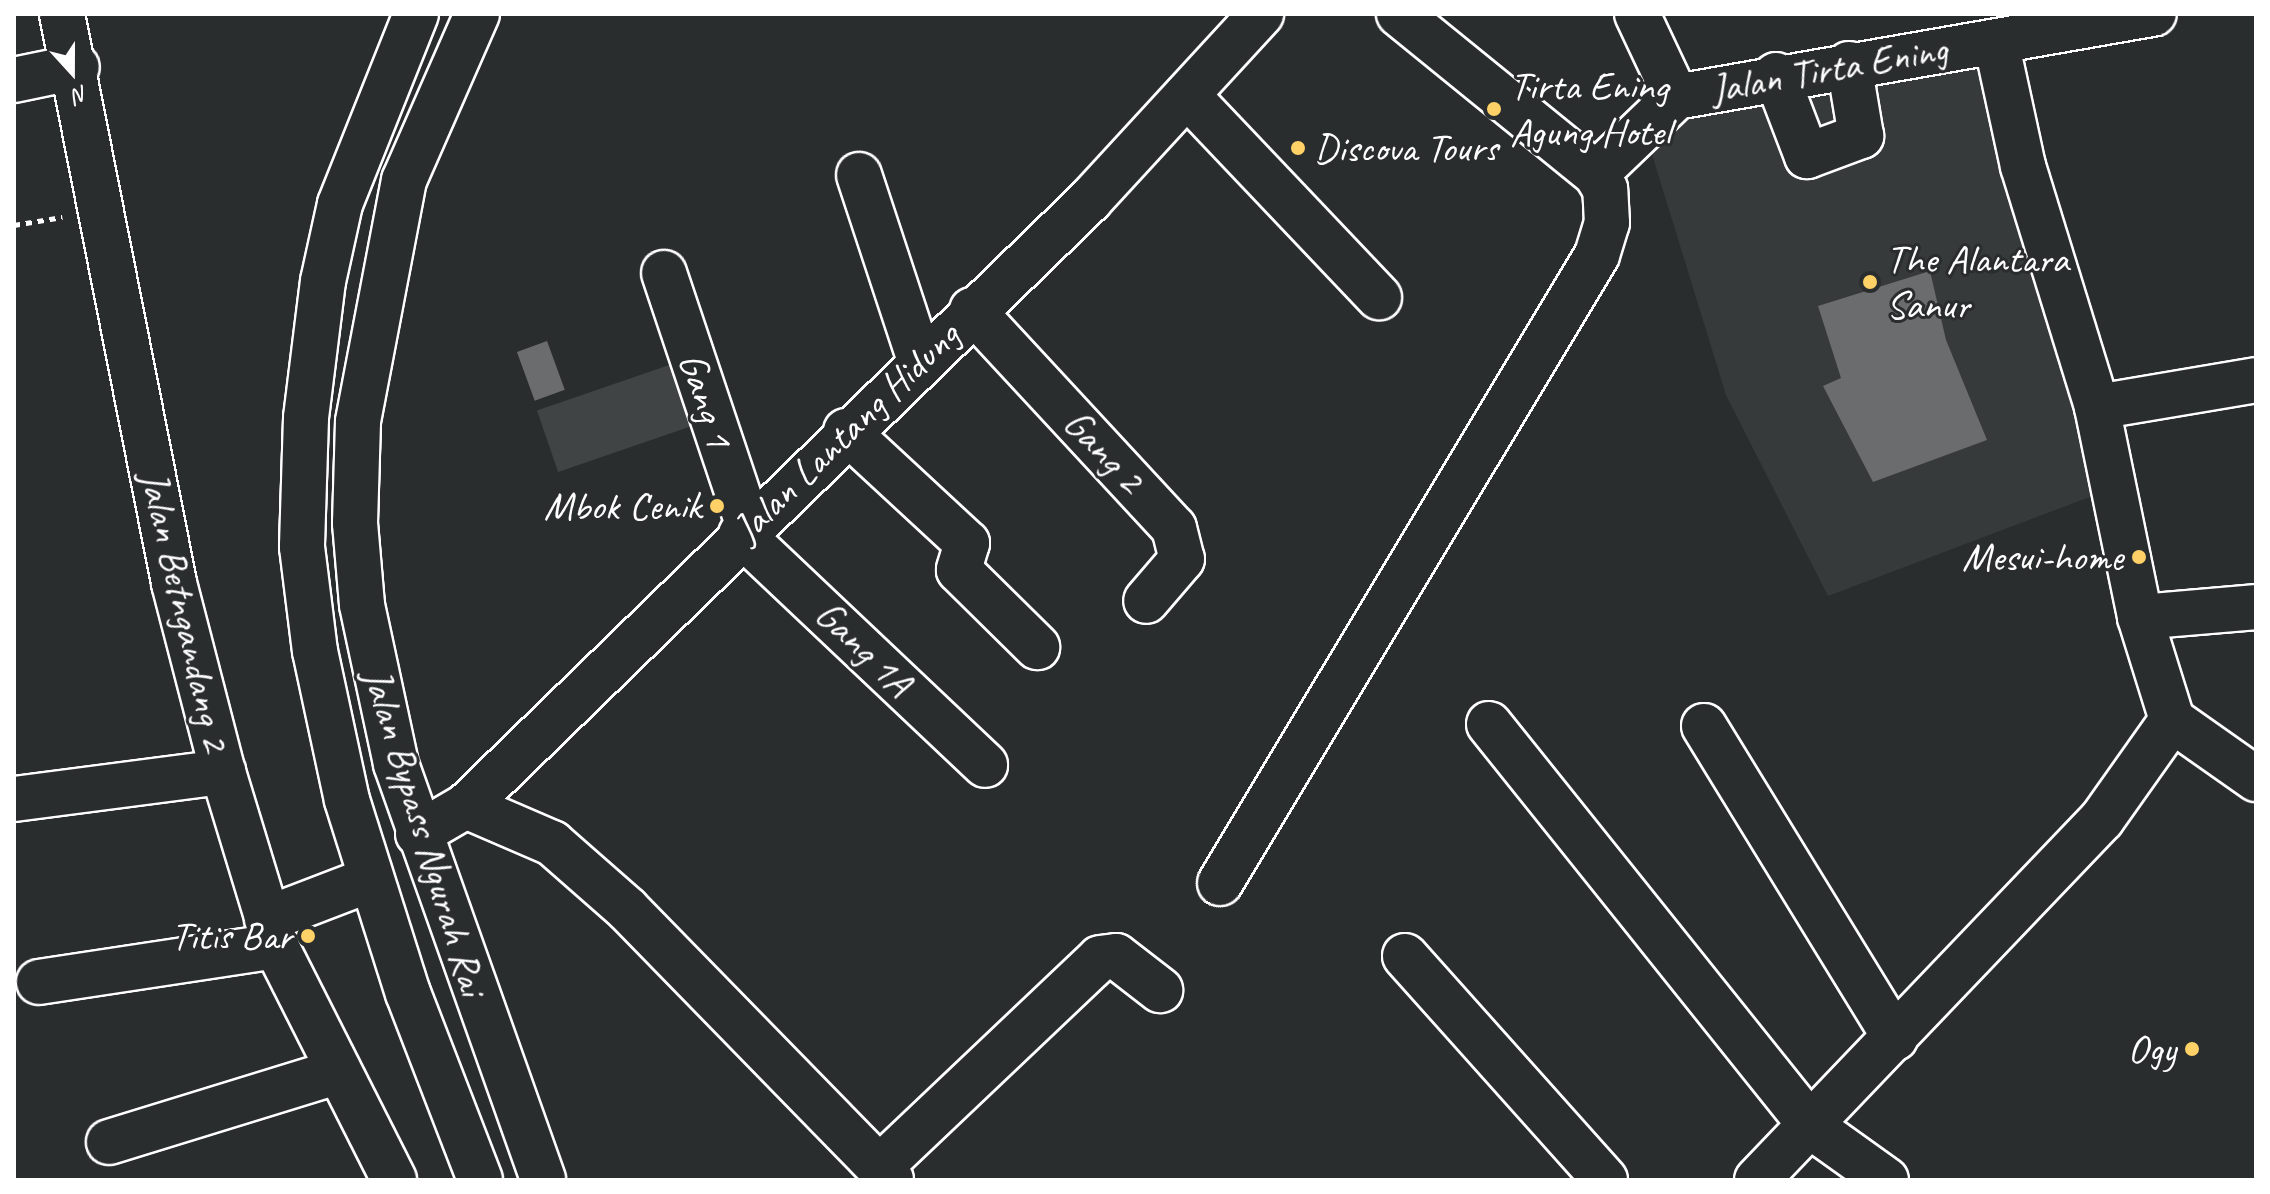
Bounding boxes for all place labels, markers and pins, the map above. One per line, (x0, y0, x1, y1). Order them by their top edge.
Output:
place label: Tirta Ening Agung Hotel (1510, 62, 1671, 156)
marker: Tirta Ening Agung Hotel (1485, 100, 1503, 118)
place label: Discova Tours (1314, 124, 1498, 172)
marker: Discova Tours (1289, 139, 1307, 157)
place label: The Alantara Sanur (1886, 235, 2069, 329)
marker: The Alantara Sanur (1861, 273, 1879, 291)
place label: Mbok Cenik (544, 482, 701, 530)
marker: Mbok Cenik (708, 497, 726, 515)
place label: Mesui-home (1962, 533, 2123, 581)
marker: Mesui-home (2130, 548, 2148, 566)
place label: Titis Bar (169, 912, 292, 960)
marker: Titis Bar (299, 927, 317, 945)
place label: Ogy (2128, 1025, 2176, 1073)
marker: Ogy (2183, 1040, 2201, 1058)

